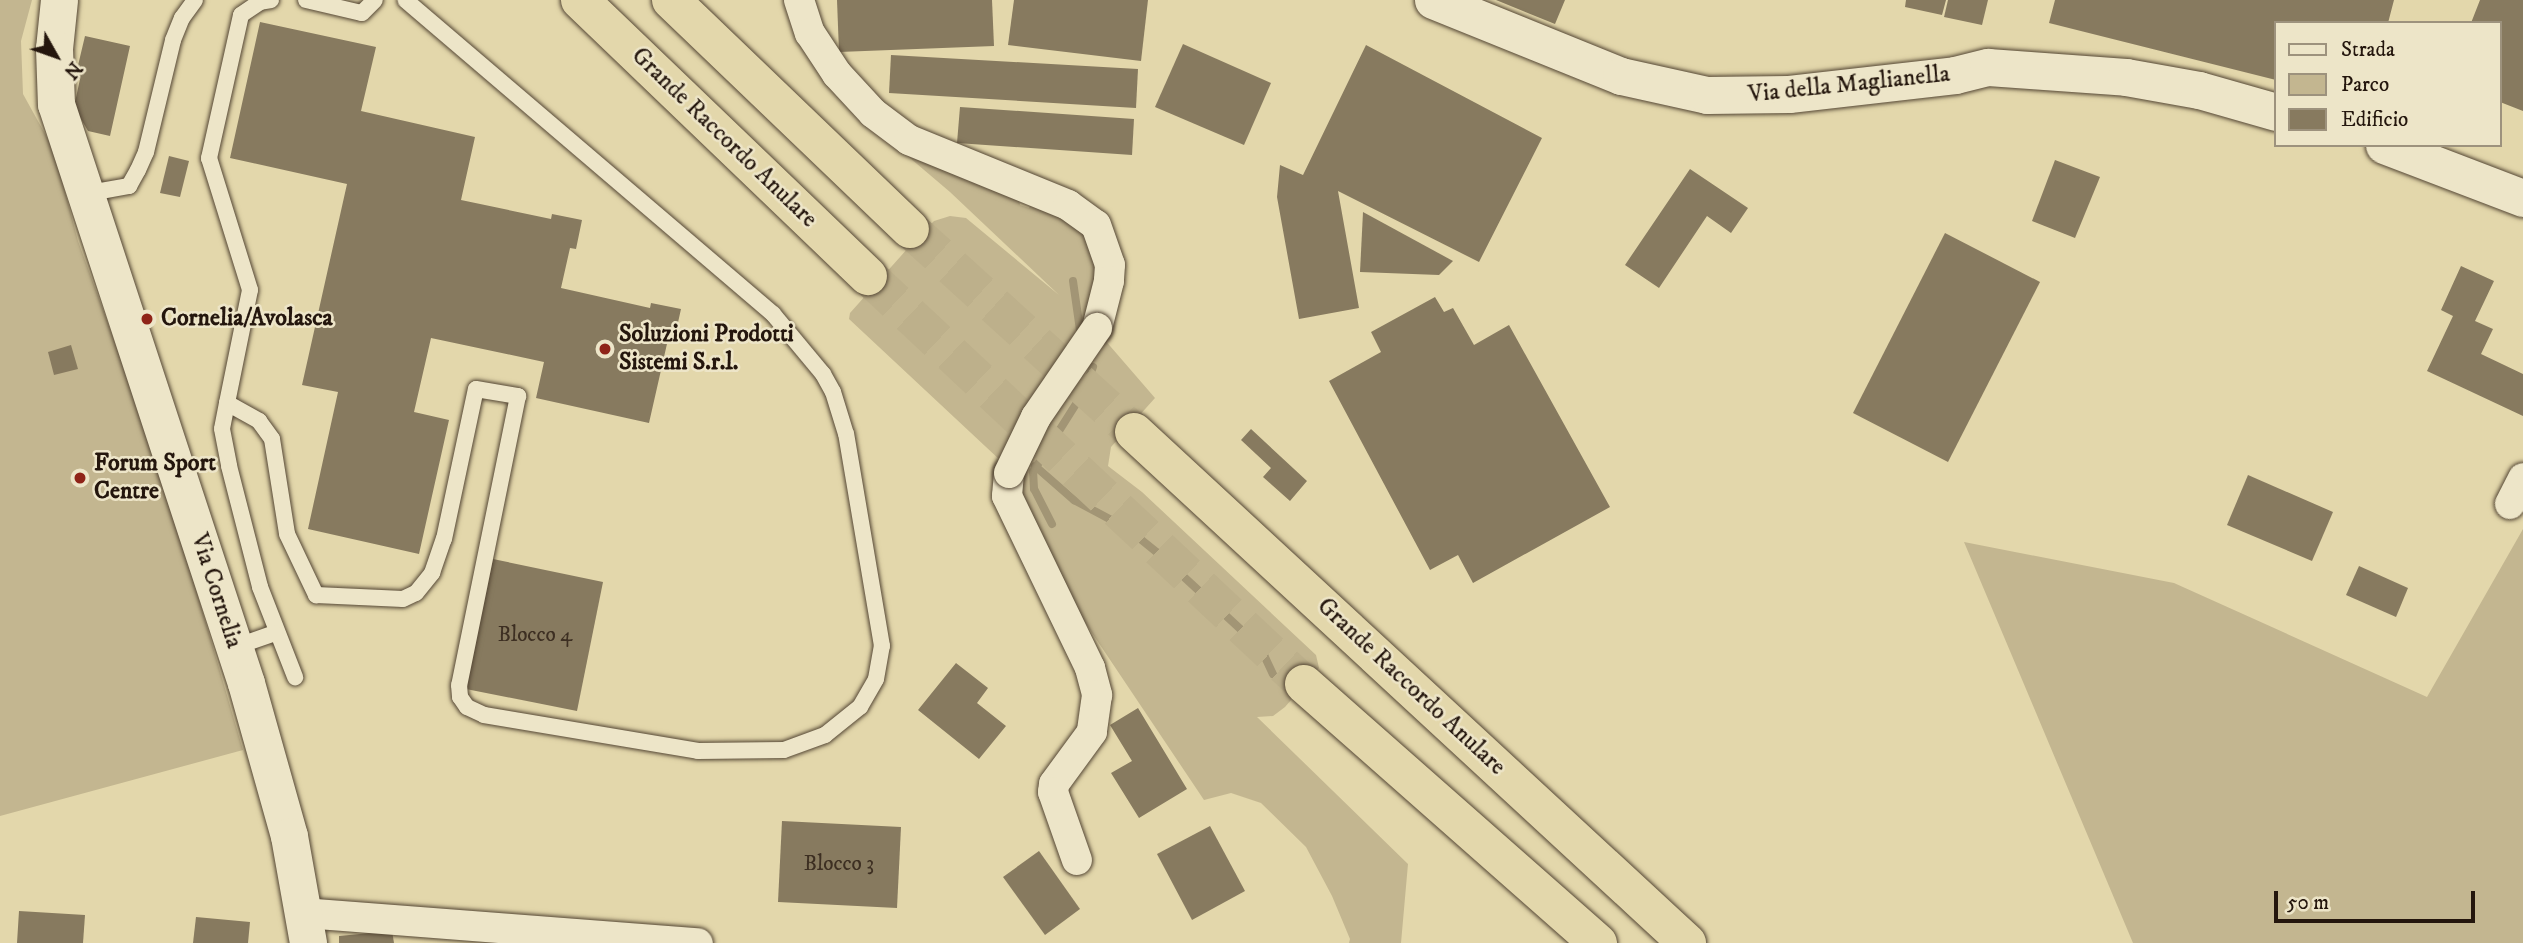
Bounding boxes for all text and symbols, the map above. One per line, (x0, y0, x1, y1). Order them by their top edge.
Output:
north arrow (21, 21, 91, 91)
legend (2274, 21, 2502, 147)
text: Strada (2341, 37, 2395, 63)
street label: Grande Raccordo Anulare (625, 42, 823, 234)
text: N (59, 56, 86, 83)
street label: Via della Maglianella (1747, 60, 1951, 110)
text: Parco (2341, 72, 2389, 98)
text: Edificio (2341, 107, 2408, 133)
place label: Cornelia/Avolasca (161, 305, 333, 333)
marker: Cornelia/Avolasca (139, 311, 155, 327)
place label: Soluzioni Prodotti Sistemi S.r.l. (619, 321, 794, 377)
marker: Soluzioni Prodotti Sistemi S.r.l. (597, 341, 613, 357)
place label: Forum Sport Centre (94, 450, 216, 506)
marker: Forum Sport Centre (72, 470, 88, 486)
street label: Via Cornelia (184, 530, 248, 652)
street label: Grande Raccordo Anulare (1311, 592, 1511, 782)
house number: Blocco 4 (498, 622, 572, 648)
house number: Blocco 3 (804, 851, 874, 877)
scale bar (2278, 876, 2479, 920)
text: 50 m (2287, 890, 2329, 916)

